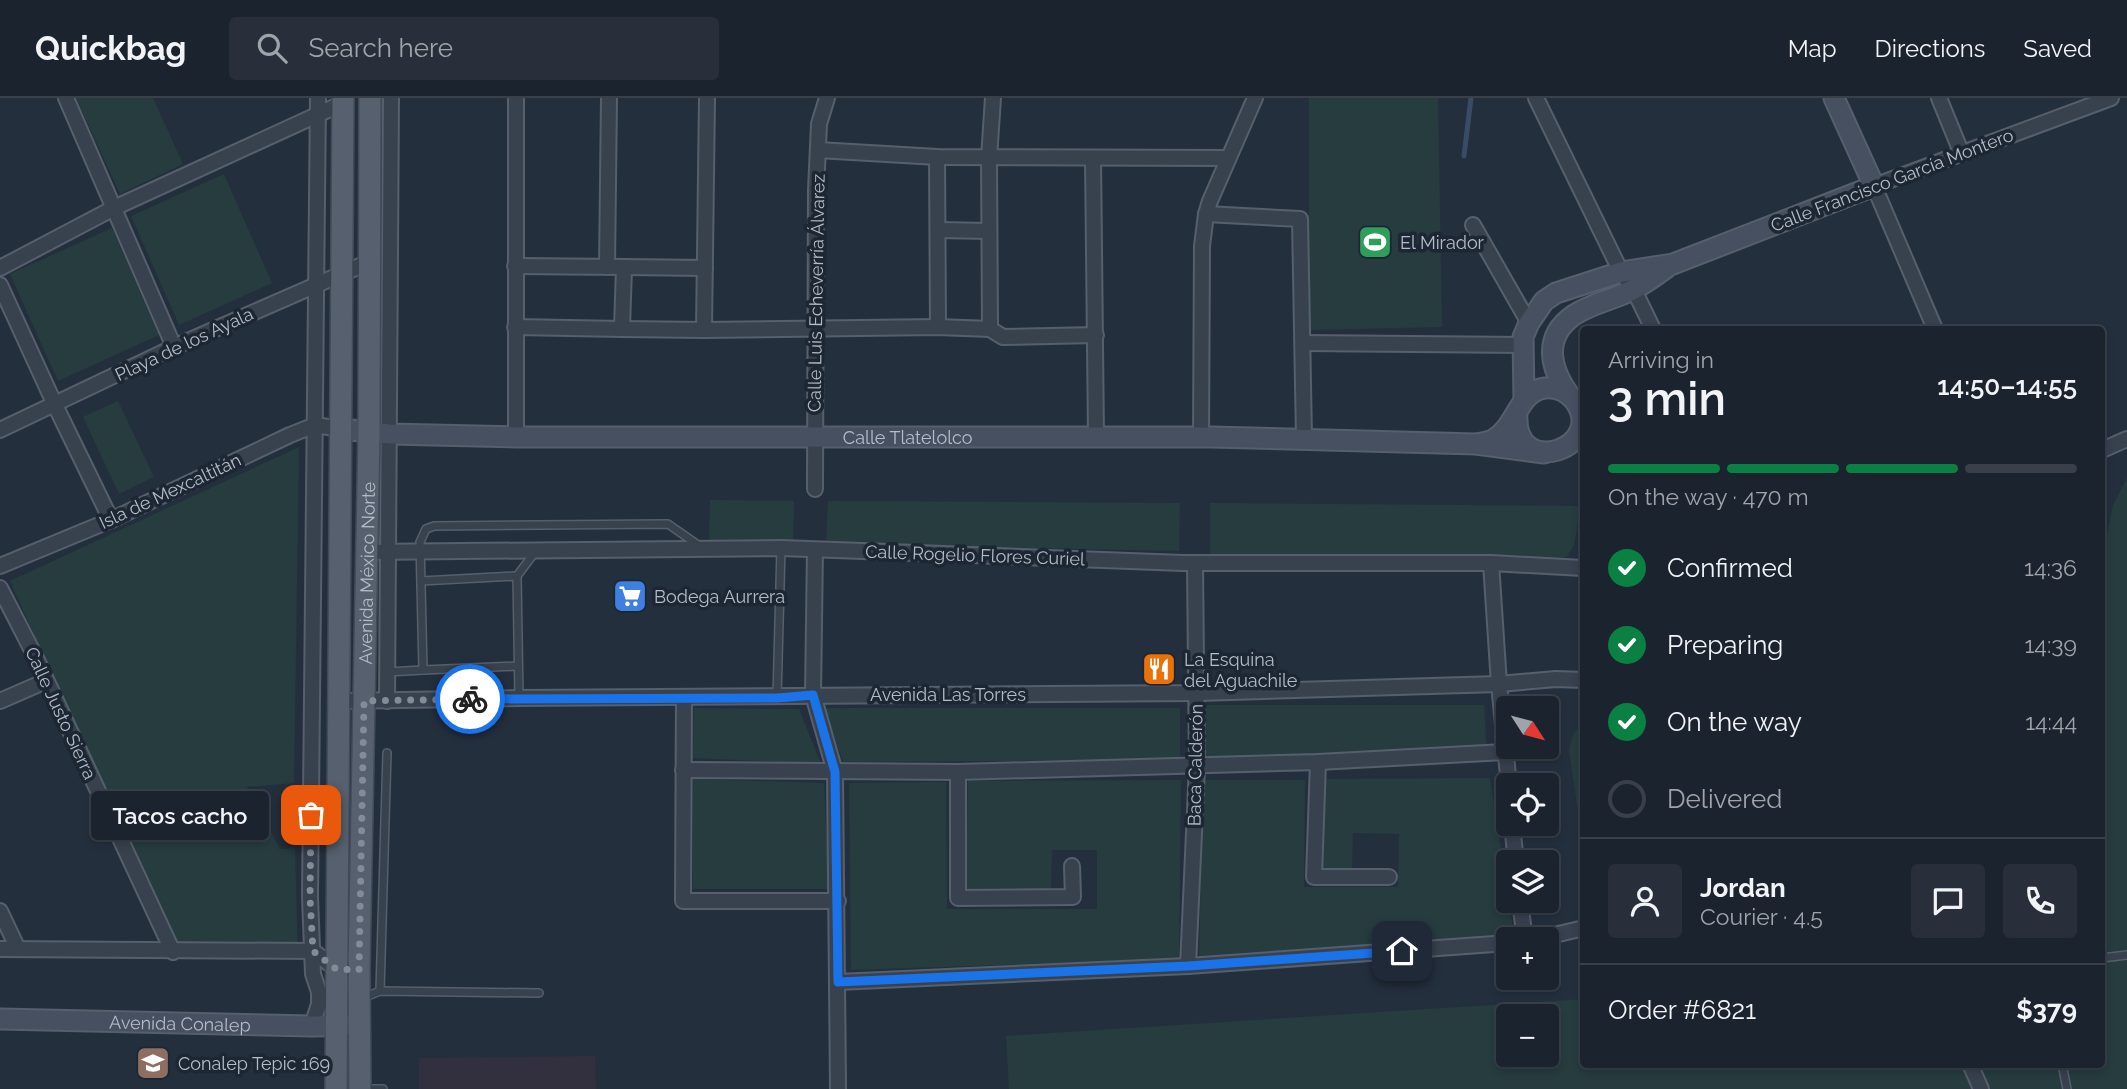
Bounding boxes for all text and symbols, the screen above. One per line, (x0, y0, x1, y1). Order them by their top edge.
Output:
search box (229, 17, 719, 80)
text: Quickbag (35, 29, 187, 68)
icon: search (253, 29, 291, 67)
text: Search here (309, 33, 453, 63)
text: Map (1788, 34, 1837, 63)
text: Directions (1875, 34, 1985, 63)
text: Saved (2023, 34, 2092, 63)
street label: Calle Francisco García Montero (1768, 124, 2016, 236)
street label: Calle Luis Echeverría Álvarez (802, 174, 829, 412)
sports icon: El Mirador (1356, 223, 1394, 261)
place label: El Mirador (1400, 232, 1485, 253)
street label: Playa de los Ayala (112, 303, 256, 385)
text: Arriving in (1608, 346, 1714, 373)
text: 14:50–14:55 (1937, 371, 2077, 401)
text: 3 min (1608, 372, 1726, 426)
street label: Calle Tlatelolco (843, 427, 973, 448)
street label: Isla de Mexcaltitán (96, 449, 244, 533)
street label: Avenida México Norte (354, 481, 379, 665)
text: On the way · 470 m (1608, 483, 1809, 510)
street label: Calle Rogelio Flores Curiel (865, 541, 1085, 569)
icon: check (1608, 549, 1646, 587)
text: Confirmed (1667, 553, 1793, 583)
text: 14:36 (2024, 554, 2077, 581)
supermarket icon: Bodega Aurrera (611, 577, 649, 615)
place label: Bodega Aurrera (654, 586, 785, 607)
icon: check (1608, 626, 1646, 664)
text: Preparing (1667, 630, 1783, 660)
text: 14:39 (2025, 631, 2077, 658)
street label: Calle Justo Sierra (21, 643, 101, 783)
place label: La Esquina del Aguachile (1184, 649, 1298, 691)
restaurant icon: La Esquina del Aguachile (1140, 650, 1178, 688)
courier (435, 664, 505, 734)
icon: bike (451, 680, 489, 718)
street label: Avenida Las Torres (870, 684, 1026, 705)
north arrow (1496, 696, 1559, 760)
map controls (1496, 696, 1559, 1067)
icon: check (1608, 703, 1646, 741)
street label: Baca Calderón (1183, 704, 1207, 826)
text: On the way (1667, 707, 1802, 737)
text: 14:44 (2025, 708, 2077, 735)
button: locate (1496, 773, 1559, 836)
text: Delivered (1667, 784, 1782, 814)
pin (281, 785, 341, 845)
callout: Tacos cacho (91, 790, 269, 840)
icon: bag (292, 796, 330, 834)
text: Tacos cacho (113, 802, 247, 829)
button: layers (1496, 850, 1559, 913)
button: person (1608, 864, 1682, 938)
button: chat (1911, 864, 1985, 938)
button: phone (2003, 864, 2077, 938)
text: Jordan (1700, 873, 1786, 903)
text: Courier · 4.5 (1700, 903, 1823, 930)
pin (1372, 921, 1432, 981)
button: + (1496, 927, 1559, 990)
icon: home (1383, 932, 1421, 970)
text: Order #6821 (1608, 995, 1756, 1025)
text: $379 (2016, 995, 2077, 1025)
button: − (1496, 1004, 1559, 1067)
street label: Avenida Conalep (109, 1011, 251, 1035)
school or university icon: Conalep Tepic 169 (134, 1044, 172, 1082)
place label: Conalep Tepic 169 (178, 1053, 330, 1074)

